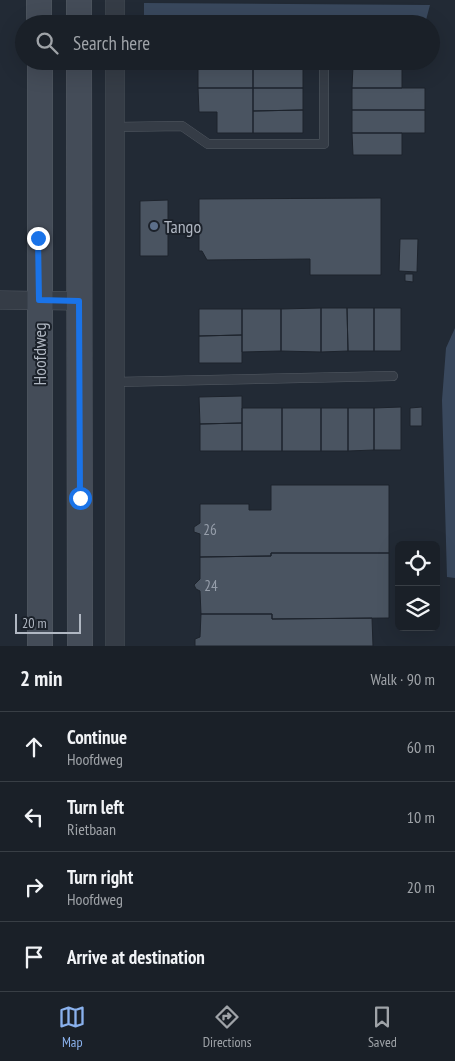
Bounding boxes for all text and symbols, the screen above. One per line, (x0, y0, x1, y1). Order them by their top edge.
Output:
search box (15, 15, 440, 70)
icon: search (33, 29, 61, 57)
text: Search here (73, 31, 150, 55)
place label: Tango (164, 215, 201, 238)
marker: Tango (148, 220, 160, 232)
route end (27, 227, 50, 250)
street label: Hoofdweg (28, 323, 51, 385)
route start (69, 487, 92, 510)
house number: 26 (203, 520, 217, 539)
map controls (395, 541, 440, 631)
button: locate (395, 541, 440, 586)
house number: 24 (204, 576, 218, 595)
button: layers (395, 586, 440, 631)
scale bar (15, 611, 81, 634)
text: 20 m (22, 614, 47, 632)
text: 2 min (20, 665, 62, 692)
text: Walk · 90 m (370, 669, 435, 689)
text: Continue (67, 725, 127, 749)
icon: ahead (20, 733, 48, 761)
text: 60 m (407, 737, 435, 757)
text: Hoofdweg (67, 749, 123, 769)
text: Turn left (67, 795, 124, 819)
icon: left (20, 803, 48, 831)
text: 10 m (407, 807, 435, 827)
text: Rietbaan (67, 819, 116, 839)
text: Turn right (67, 865, 133, 889)
icon: right (20, 873, 48, 901)
text: 20 m (407, 877, 435, 897)
text: Hoofdweg (67, 889, 123, 909)
icon: arrive (20, 943, 48, 971)
text: Arrive at destination (67, 945, 205, 969)
tab: Map (58, 1003, 86, 1051)
tab: Directions (203, 1003, 251, 1051)
tab: Saved (368, 1003, 397, 1051)

